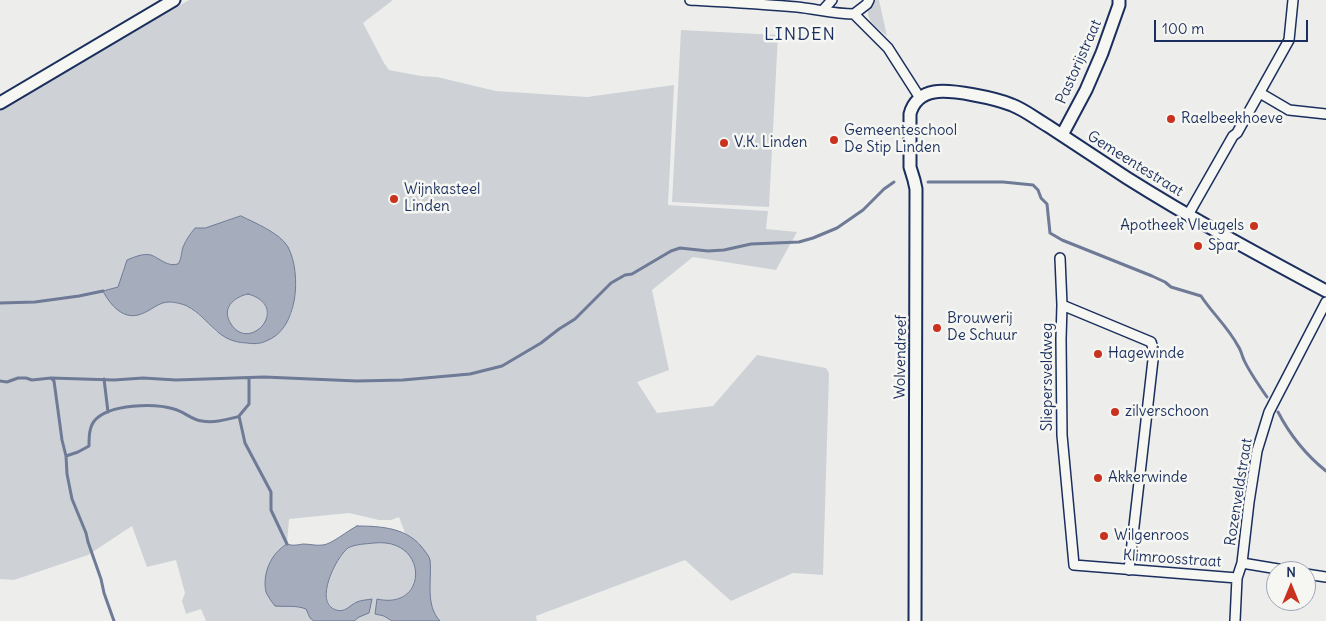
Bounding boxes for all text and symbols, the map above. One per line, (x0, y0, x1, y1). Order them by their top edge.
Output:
scale bar (1156, 10, 1310, 42)
street label: Pastorijstraat (1052, 17, 1106, 107)
text: 100 m (1162, 19, 1204, 38)
district label: LINDEN (763, 24, 837, 46)
place label: Raelbeekhoeve (1181, 110, 1283, 128)
marker: Raelbeekhoeve (1165, 113, 1177, 125)
place label: Gemeenteschool De Stip Linden (844, 122, 957, 157)
street label: Gemeentestraat (1084, 127, 1186, 201)
place label: V.K. Linden (734, 134, 807, 152)
marker: Gemeenteschool De Stip Linden (828, 134, 840, 146)
marker: V.K. Linden (718, 137, 730, 149)
place label: Wijnkasteel Linden (404, 181, 480, 216)
marker: Wijnkasteel Linden (388, 193, 400, 205)
place label: Apotheek Vleugels (1120, 217, 1244, 235)
marker: Apotheek Vleugels (1248, 220, 1260, 232)
place label: Spar (1208, 237, 1240, 255)
marker: Spar (1192, 240, 1204, 252)
place label: Brouwerij De Schuur (947, 310, 1017, 345)
street label: Wolvendreef (891, 315, 911, 399)
marker: Brouwerij De Schuur (931, 322, 943, 334)
street label: Sliepersveldweg (1039, 323, 1057, 431)
place label: Hagewinde (1108, 345, 1184, 363)
marker: Hagewinde (1092, 348, 1104, 360)
place label: zilverschoon (1125, 403, 1209, 421)
marker: zilverschoon (1109, 406, 1121, 418)
street label: Rozenveldstraat (1222, 437, 1256, 547)
place label: Akkerwinde (1108, 469, 1188, 487)
marker: Akkerwinde (1092, 472, 1104, 484)
place label: Wilgenroos (1114, 527, 1189, 545)
marker: Wilgenroos (1098, 530, 1110, 542)
street label: Klimroosstraat (1122, 547, 1222, 571)
north arrow (1266, 561, 1316, 611)
text: N (1286, 563, 1296, 581)

